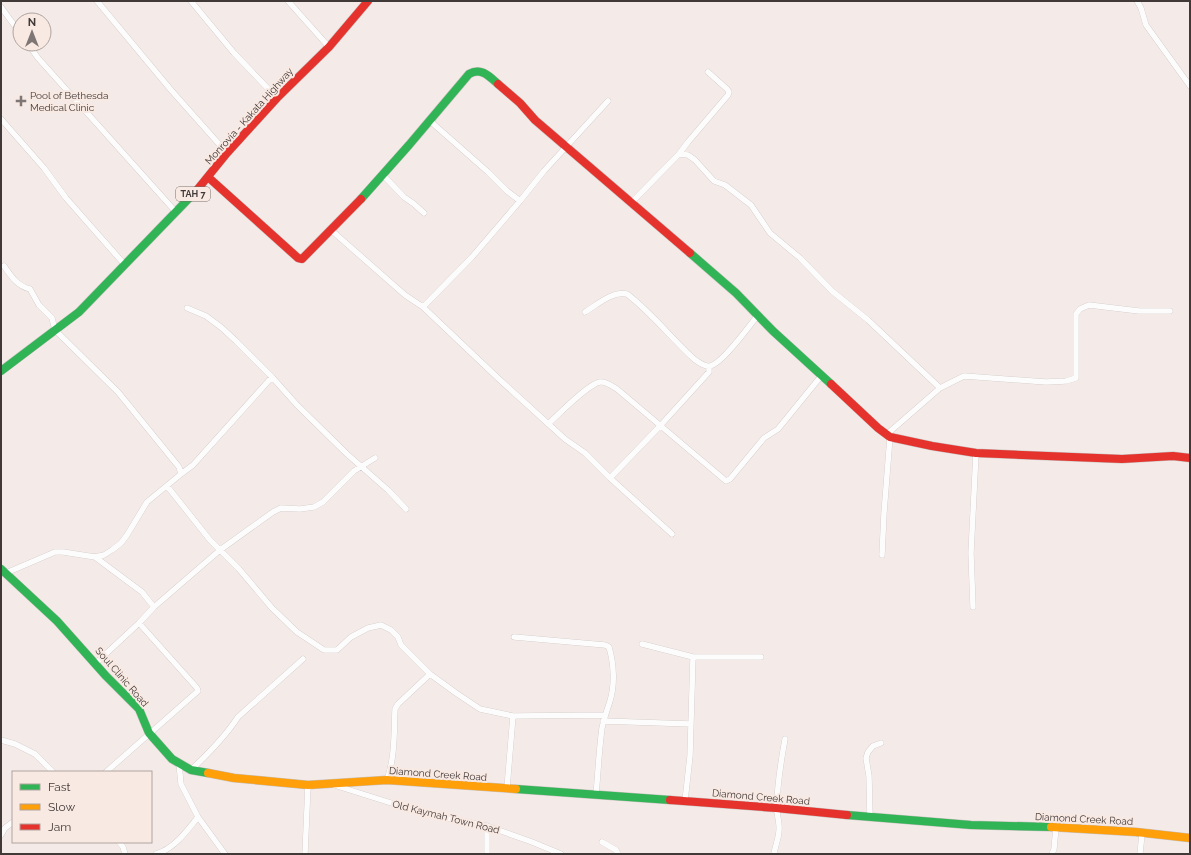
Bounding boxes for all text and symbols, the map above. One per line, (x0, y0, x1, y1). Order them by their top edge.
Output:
north arrow (12, 12, 52, 52)
text: N (28, 16, 36, 29)
street label: Monrovia - Kakata Highway (203, 65, 296, 166)
place label: Pool of Bethesda Medical Clinic (30, 90, 109, 113)
marker: Pool of Bethesda Medical Clinic (15, 95, 27, 107)
road number: TAH 7 (176, 187, 210, 201)
street label: Soul Clinic Road (93, 645, 151, 709)
street label: Diamond Creek Road (389, 765, 487, 783)
legend (12, 771, 152, 843)
text: Fast (48, 780, 71, 794)
street label: Diamond Creek Road (712, 787, 810, 807)
street label: Old Kaymah Town Road (391, 798, 501, 836)
text: Slow (48, 800, 75, 814)
street label: Diamond Creek Road (1035, 811, 1133, 827)
text: Jam (48, 820, 71, 834)

